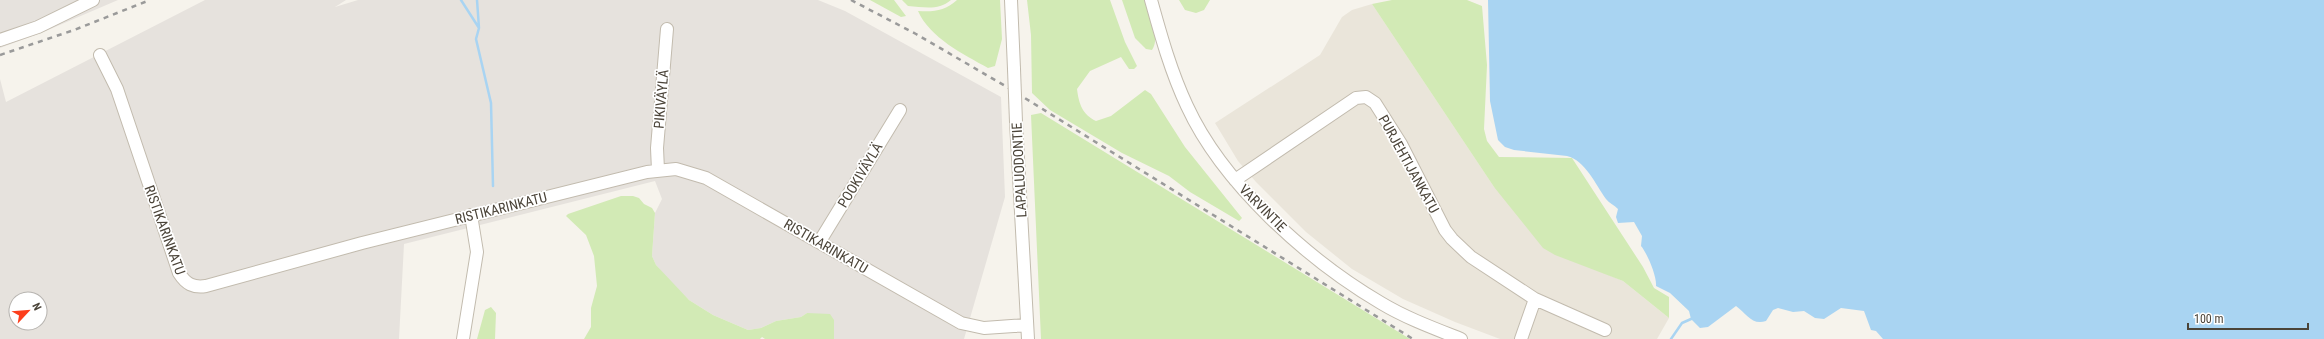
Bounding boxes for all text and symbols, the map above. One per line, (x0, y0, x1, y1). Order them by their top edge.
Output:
street label: PIKIVÄYLÄ (650, 69, 672, 129)
street label: PURJEHTIJANKATU (1375, 112, 1443, 216)
street label: LAPALUODONTIE (1009, 122, 1029, 218)
street label: POOKIVÄYLÄ (834, 140, 886, 210)
street label: VARVINTIE (1236, 181, 1290, 235)
street label: RISTIKARINKATU (141, 183, 189, 277)
street label: RISTIKARINKATU (453, 189, 549, 227)
street label: RISTIKARINKATU (781, 216, 871, 277)
north arrow (8, 291, 48, 331)
text: N (29, 301, 44, 313)
scale bar (2188, 305, 2308, 331)
text: 100 m (2194, 312, 2224, 326)

